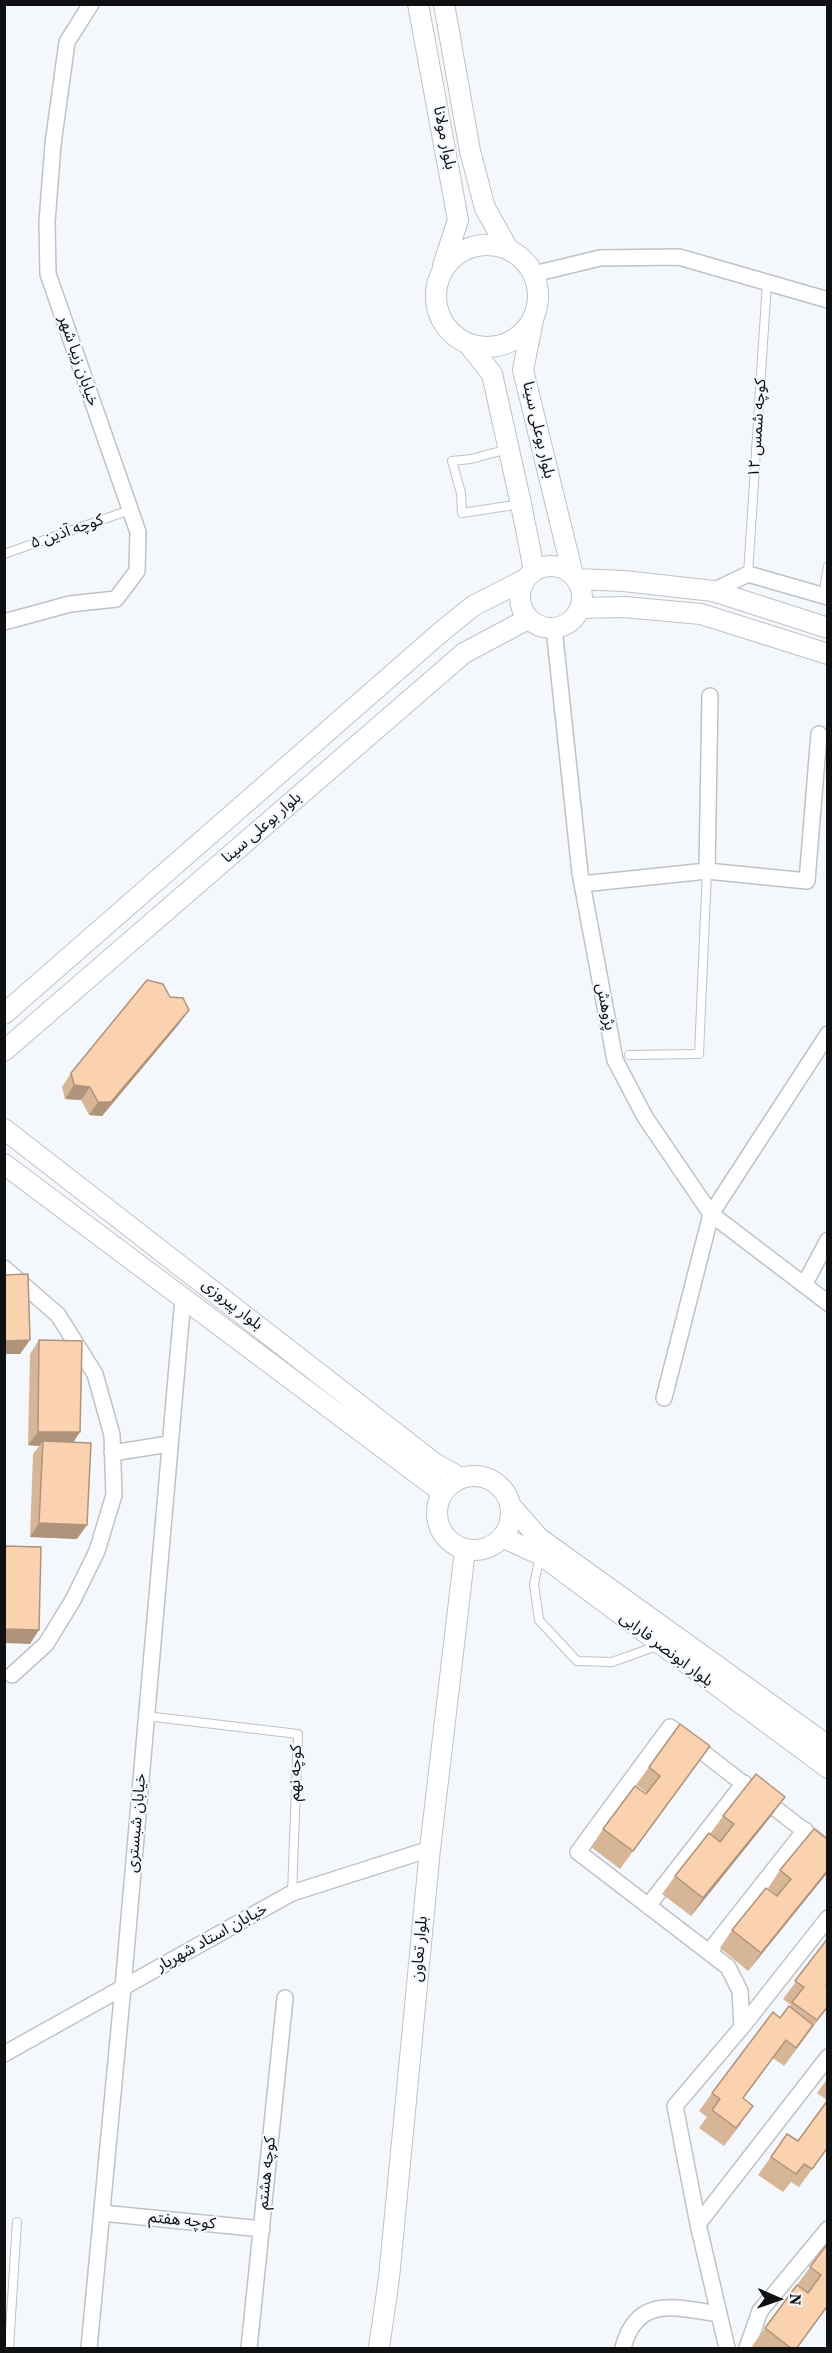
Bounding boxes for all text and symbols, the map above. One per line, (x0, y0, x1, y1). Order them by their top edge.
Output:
street label: بلوار مولانا (428, 105, 460, 171)
street label: خیابان زیبا شهر (54, 313, 102, 409)
street label: کوچه شمس ۱۲ (745, 378, 771, 478)
street label: بلوار بوعلی سینا (518, 380, 558, 480)
street label: کوچه آذین ۵ (28, 511, 106, 553)
street label: بلوار بوعلی سینا (218, 788, 306, 868)
street label: پژوهش (591, 982, 619, 1032)
street label: بلوار پیروزی (198, 1275, 266, 1335)
street label: بلوار ابونصر فارابی (615, 1608, 717, 1692)
street label: کوچه نهم (285, 1744, 307, 1802)
street label: خیابان شبستری (123, 1772, 151, 1874)
street label: خیابان استاد شهریار (153, 1900, 271, 1976)
street label: بلوار تعاون (408, 1915, 432, 1983)
street label: کوچه هشتم (254, 2136, 280, 2210)
street label: کوچه هفتم (148, 2208, 216, 2234)
north arrow (748, 2269, 808, 2329)
text: N (785, 2293, 807, 2306)

